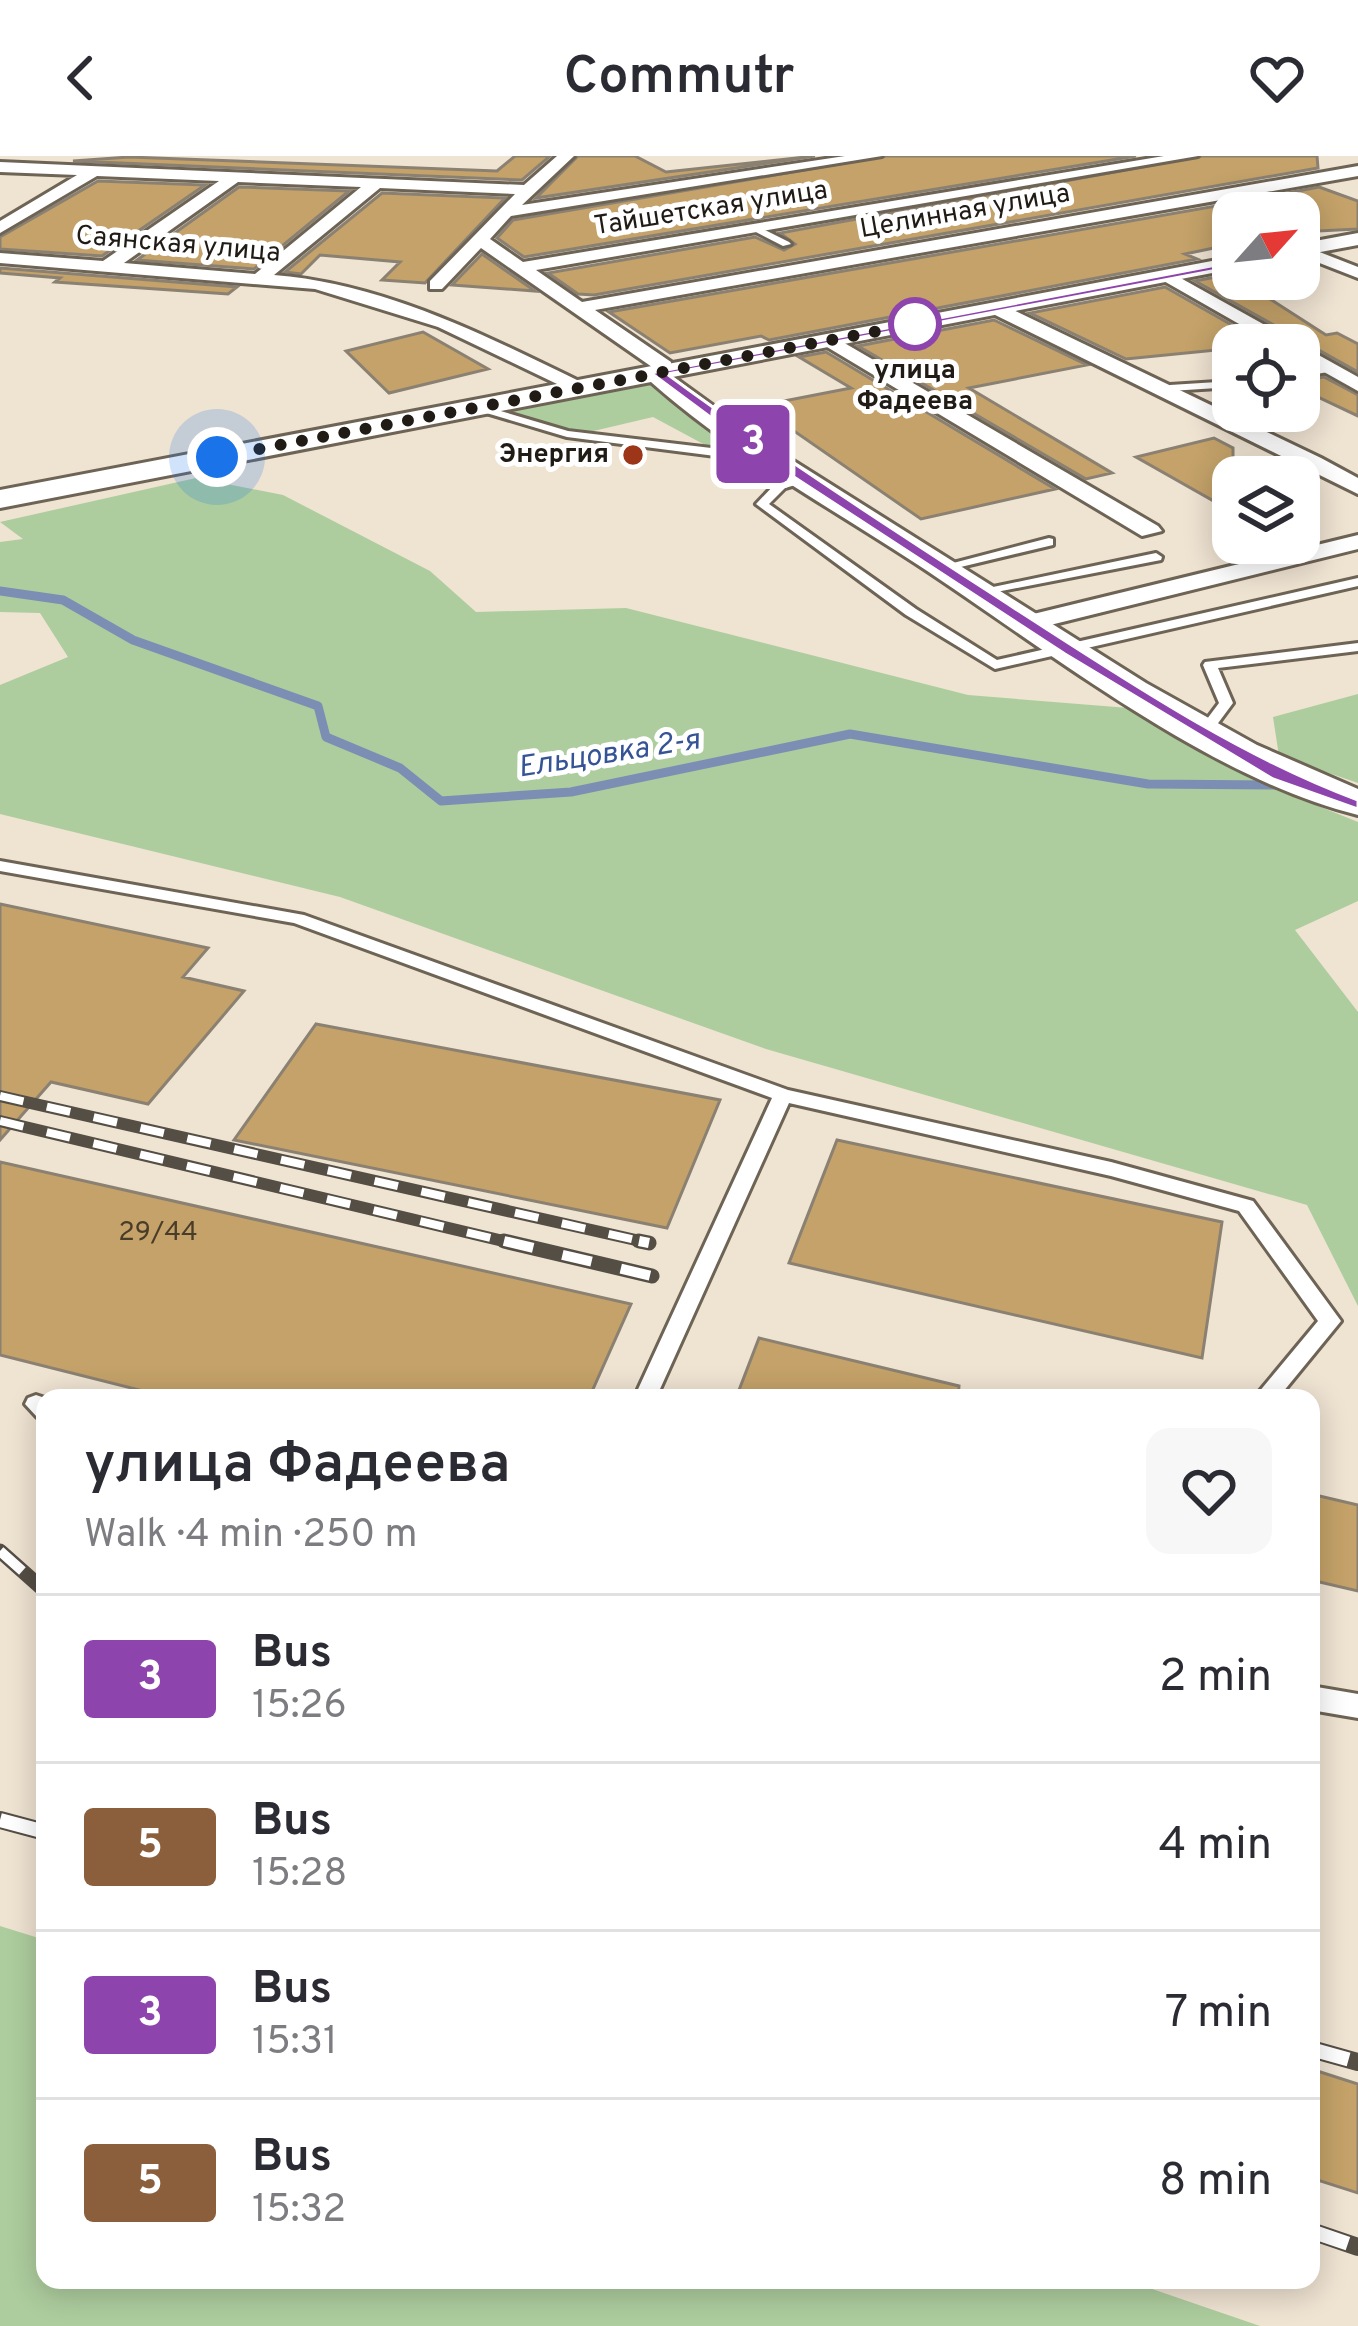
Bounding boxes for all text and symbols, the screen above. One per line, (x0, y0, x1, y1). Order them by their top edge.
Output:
text: Commutr (564, 44, 794, 113)
icon: back (48, 45, 114, 111)
icon: heart (1244, 45, 1310, 111)
street label: Тайшетская улица (592, 174, 830, 244)
street label: Целинная улица (857, 177, 1073, 247)
north arrow (1212, 192, 1320, 300)
map controls (1212, 192, 1320, 564)
street label: Саянская улица (74, 219, 282, 271)
marker: улица Фадеева (890, 299, 940, 349)
button: locate (1212, 324, 1320, 432)
place label: улица Фадеева (857, 354, 973, 419)
line badge: 3 (714, 405, 792, 483)
text: 3 (740, 417, 766, 470)
your location (187, 427, 247, 487)
place label: Энергия (499, 438, 609, 472)
marker: Энергия (620, 442, 646, 468)
button: layers (1212, 456, 1320, 564)
water label: Ельцовка 2-я (516, 722, 703, 788)
house number: 29/44 (118, 1216, 198, 1250)
button: heart (1146, 1428, 1272, 1554)
text: улица Фадеева (84, 1431, 511, 1503)
text: Walk · 4 min · 250 m (84, 1512, 417, 1561)
text: Bus (252, 1626, 332, 1683)
text: 2 min (1159, 1650, 1272, 1707)
text: 3 (137, 1652, 163, 1705)
text: 15:26 (252, 1683, 347, 1732)
text: Bus (252, 1794, 332, 1851)
text: 4 min (1159, 1818, 1272, 1875)
text: 5 (137, 1820, 163, 1873)
text: 15:28 (252, 1851, 347, 1900)
text: Bus (252, 1962, 332, 2019)
text: 7 min (1165, 1986, 1272, 2043)
text: 3 (137, 1988, 163, 2041)
text: 15:31 (252, 2019, 338, 2068)
text: Bus (252, 2130, 332, 2187)
text: 8 min (1159, 2154, 1272, 2211)
text: 5 (137, 2156, 163, 2209)
text: 15:32 (252, 2187, 346, 2236)

